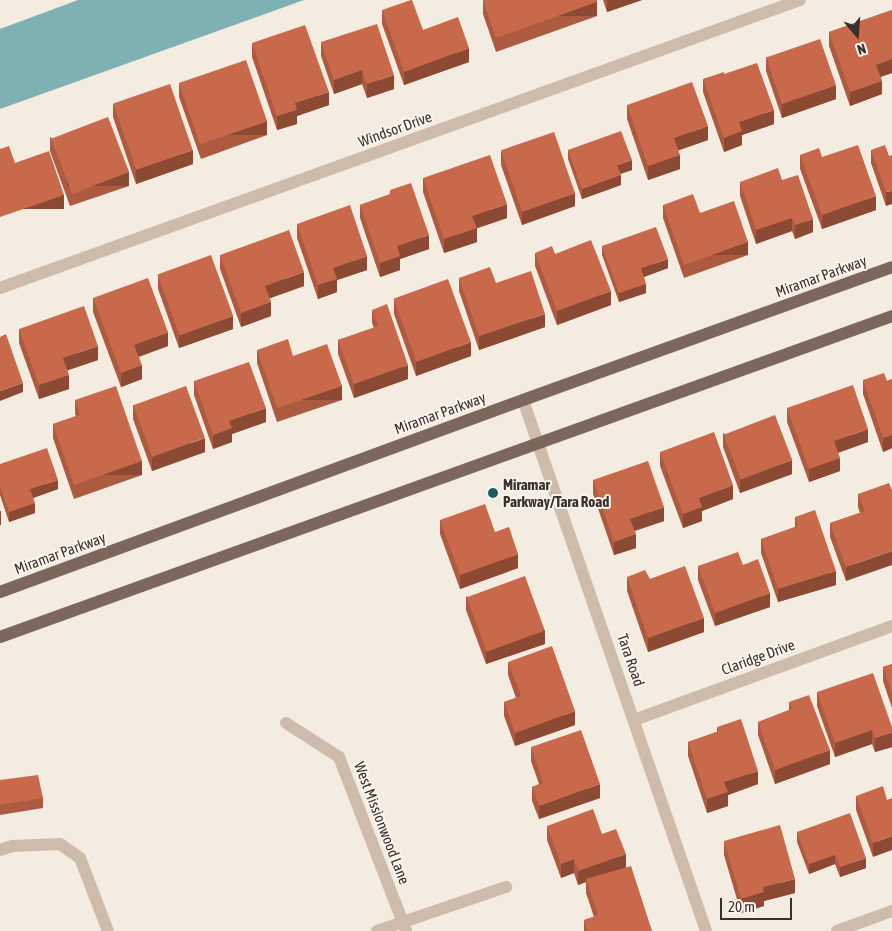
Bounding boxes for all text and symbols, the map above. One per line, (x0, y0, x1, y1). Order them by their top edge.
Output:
north arrow (832, 10, 882, 60)
text: N (855, 40, 868, 58)
street label: Windsor Drive (356, 107, 434, 151)
street label: Miramar Parkway (773, 251, 869, 301)
street label: Miramar Parkway (392, 388, 488, 438)
place label: Miramar Parkway/Tara Road (503, 475, 609, 510)
marker: Miramar Parkway/Tara Road (487, 487, 499, 499)
street label: Miramar Parkway (12, 528, 108, 578)
street label: Tara Road (614, 631, 648, 689)
street label: Claridge Drive (719, 635, 797, 679)
street label: West Missionwood Lane (350, 759, 414, 887)
scale bar (722, 888, 794, 920)
text: 20 m (728, 898, 755, 915)

